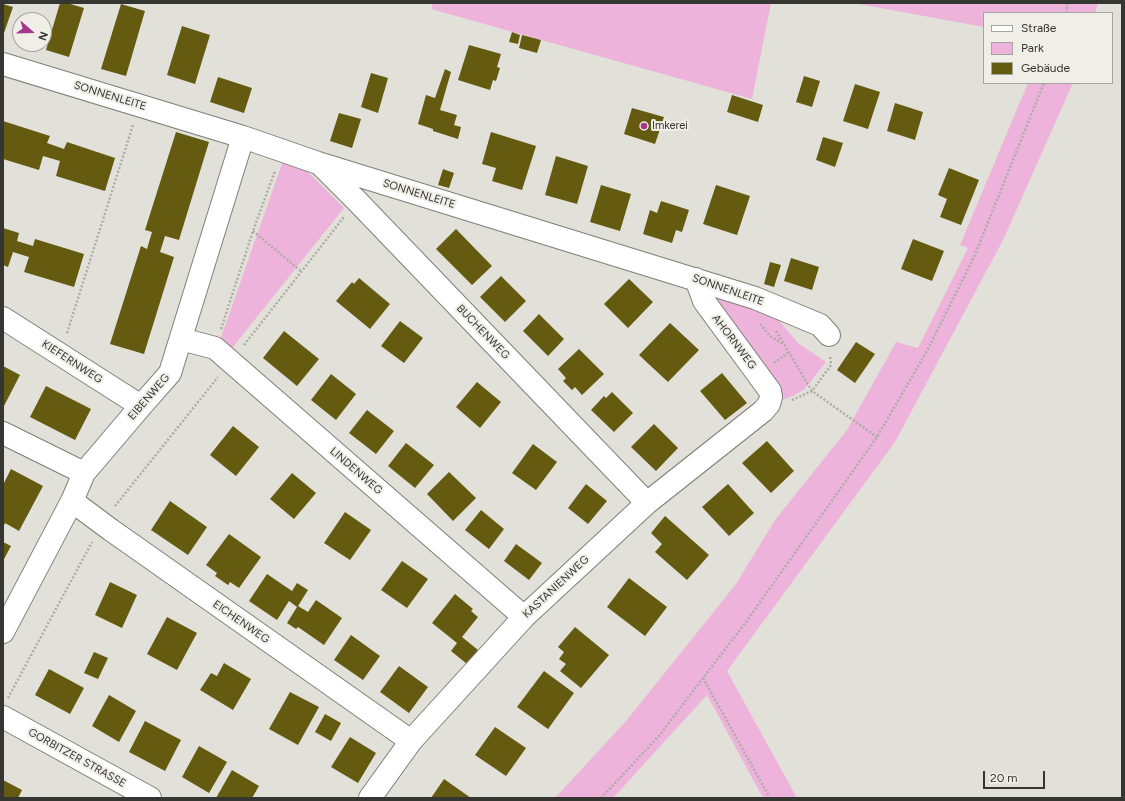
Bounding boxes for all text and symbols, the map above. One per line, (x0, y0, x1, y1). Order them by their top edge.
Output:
north arrow (12, 12, 52, 52)
legend (983, 12, 1113, 84)
text: Straße (1021, 21, 1056, 35)
text: N (35, 30, 50, 42)
text: Park (1021, 41, 1044, 55)
text: Gebäude (1021, 61, 1070, 75)
street label: SONNENLEITE (72, 79, 148, 113)
place label: Imkerei (652, 119, 688, 133)
marker: Imkerei (639, 121, 649, 131)
street label: SONNENLEITE (381, 177, 457, 211)
street label: SONNENLEITE (690, 272, 766, 308)
street label: BUCHENWEG (454, 302, 512, 362)
street label: AHORNWEG (709, 312, 759, 372)
street label: KIEFERNWEG (39, 338, 105, 386)
street label: EIBENWEG (125, 371, 173, 423)
street label: LINDENWEG (327, 445, 385, 497)
street label: KASTANIENWEG (520, 553, 592, 621)
street label: EICHENWEG (210, 598, 272, 646)
street label: GORBITZER STRASSE (26, 726, 128, 790)
scale bar (985, 763, 1047, 789)
text: 20 m (990, 771, 1018, 785)

